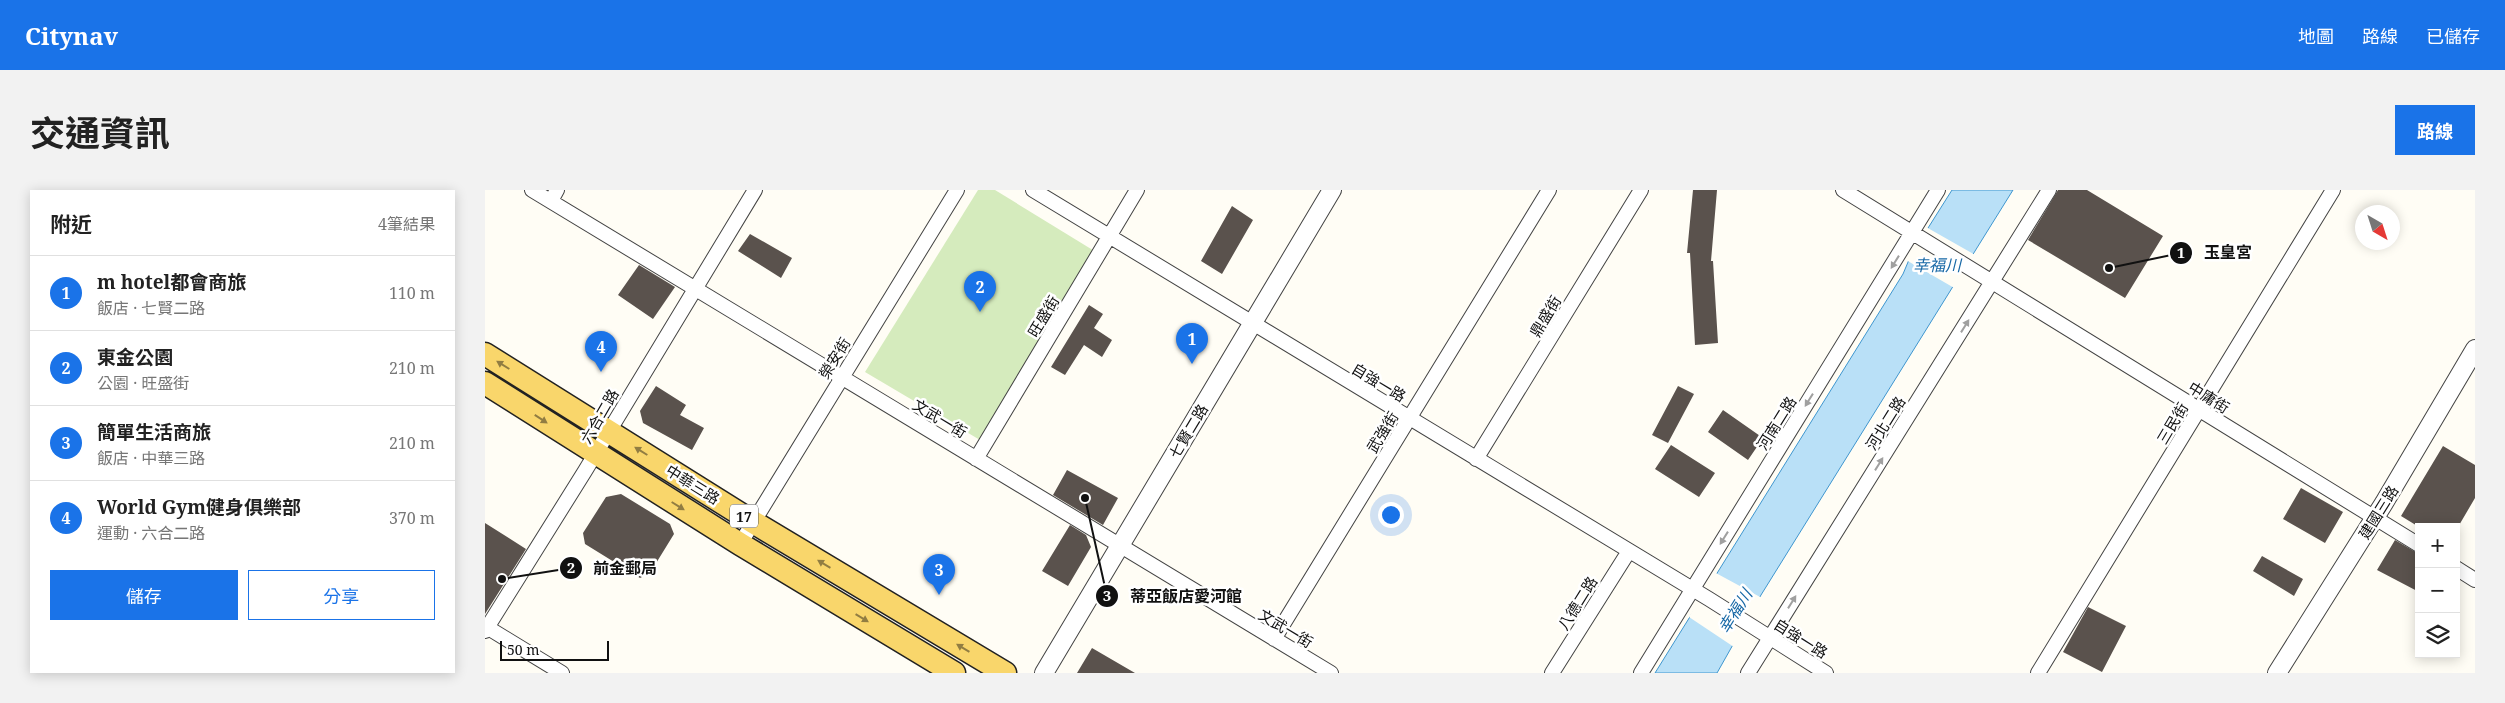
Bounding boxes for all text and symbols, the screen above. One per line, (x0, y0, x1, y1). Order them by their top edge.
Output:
text: Citynav (25, 19, 118, 52)
text: 地圖 (2298, 24, 2334, 48)
text: 路線 (2362, 24, 2398, 48)
text: 已儲存 (2426, 24, 2480, 48)
button: 路線 (2395, 105, 2475, 155)
text: 交通資訊 (30, 109, 170, 156)
north arrow (2355, 205, 2400, 250)
text: 附近 (50, 210, 92, 238)
text: 4筆結果 (378, 213, 435, 235)
callout: 玉皇宮 (2169, 237, 2262, 268)
text: 玉皇宮 (2204, 241, 2252, 263)
text: 1 (2177, 242, 2185, 262)
water label: 幸福川 (1913, 254, 1963, 276)
one-way arrow (1890, 255, 1900, 268)
text: m hotel都會商旅 (97, 269, 246, 295)
pin: 2 (964, 271, 996, 312)
text: 1 (61, 282, 71, 304)
text: 110 m (389, 282, 435, 304)
street label: 旺盛街 (1023, 292, 1063, 340)
street label: 鼎盛街 (1525, 292, 1565, 340)
text: 飯店 · 七賢二路 (97, 297, 205, 319)
one-way arrow (1960, 320, 1970, 333)
pin: 1 (1176, 323, 1208, 364)
pin: 4 (585, 331, 617, 372)
street label: 榮安街 (814, 334, 854, 382)
text: 東金公園 (97, 344, 173, 370)
text: 2 (61, 357, 71, 379)
text: 210 m (389, 357, 435, 379)
street label: 自強一路 (1348, 358, 1410, 406)
one-way arrow (496, 361, 510, 370)
text: 公園 · 旺盛街 (97, 372, 189, 394)
street label: 中庸街 (2185, 377, 2233, 417)
street label: 六合二路 (575, 385, 623, 447)
street label: 河南二路 (1752, 392, 1800, 454)
street label: 河北二路 (1861, 392, 1909, 454)
one-way arrow (1805, 393, 1814, 406)
street label: 文武一街 (909, 394, 971, 442)
street label: 三民街 (2152, 399, 2192, 447)
street label: 七賢二路 (1164, 400, 1212, 462)
street label: 武強街 (1362, 408, 1402, 456)
one-way arrow (534, 414, 547, 424)
text: 簡單生活商旅 (97, 419, 211, 445)
text: 3 (61, 432, 71, 454)
text: 210 m (389, 432, 435, 454)
one-way arrow (635, 446, 648, 456)
text: 飯店 · 中華三路 (97, 447, 205, 469)
one-way arrow (1874, 457, 1883, 471)
street label: 中華三路 (662, 460, 724, 508)
street label: 建國三路 (2354, 481, 2402, 543)
text: World Gym健身俱樂部 (97, 494, 301, 520)
one-way arrow (672, 501, 685, 510)
your location (1378, 502, 1404, 528)
road number: 17 (730, 504, 758, 528)
text: 4 (61, 507, 71, 529)
text: 370 m (389, 507, 435, 529)
text: 運動 · 六合二路 (97, 522, 205, 544)
map controls (2415, 523, 2460, 658)
button: + (2415, 523, 2460, 568)
one-way arrow (1719, 531, 1728, 544)
callout: 前金郵局 (558, 553, 667, 584)
pin: 3 (923, 554, 955, 595)
text: 2 (567, 557, 575, 577)
text: 前金郵局 (593, 557, 657, 579)
one-way arrow (817, 560, 830, 569)
button: − (2415, 568, 2460, 613)
button: 儲存 (50, 570, 238, 620)
button: 分享 (248, 570, 435, 620)
street label: 八德二路 (1553, 572, 1601, 634)
callout: 蒂亞飯店愛河館 (1095, 580, 1252, 611)
water label: 幸福川 (1713, 583, 1758, 637)
text: 3 (1103, 585, 1111, 605)
text: 蒂亞飯店愛河館 (1130, 585, 1242, 607)
one-way arrow (1787, 595, 1797, 608)
street label: 文武一街 (1255, 604, 1317, 652)
one-way arrow (855, 613, 868, 622)
button: layers (2415, 613, 2460, 658)
street label: 自強一路 (1770, 614, 1832, 662)
scale bar (500, 638, 609, 661)
text: 50 m (507, 640, 540, 659)
one-way arrow (957, 643, 970, 652)

